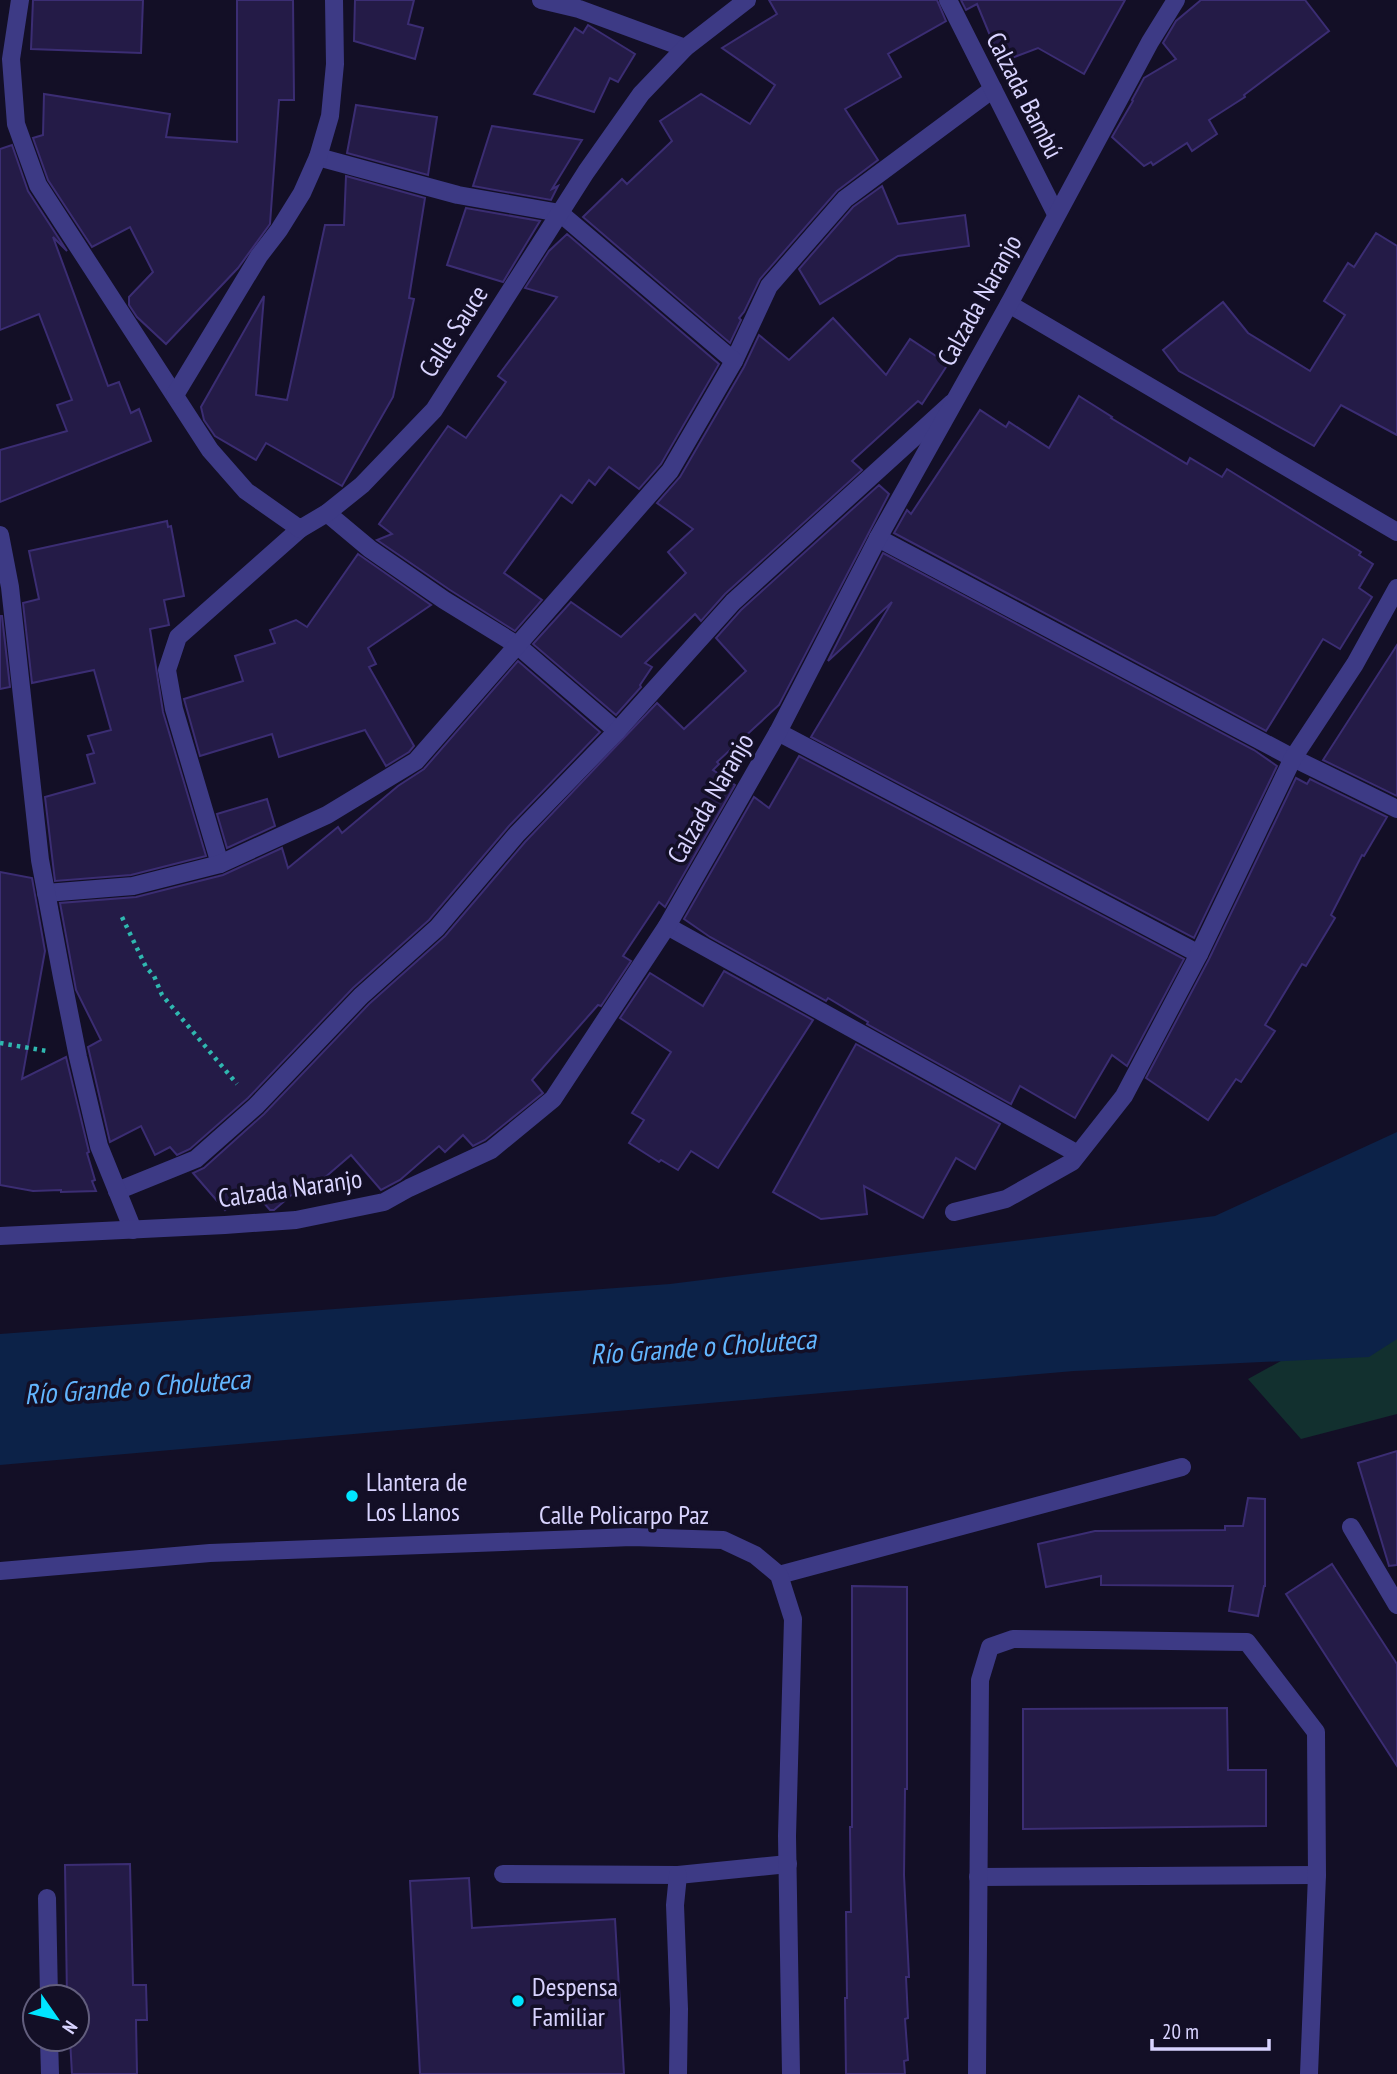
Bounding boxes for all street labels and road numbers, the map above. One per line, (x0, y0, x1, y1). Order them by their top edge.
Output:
street label: Calzada Bambú (979, 26, 1071, 164)
street label: Calzada Naranjo (929, 229, 1029, 371)
street label: Calle Sauce (411, 279, 495, 383)
street label: Calzada Naranjo (659, 727, 761, 869)
street label: Calzada Naranjo (216, 1162, 364, 1214)
street label: Calle Policarpo Paz (539, 1498, 709, 1531)

